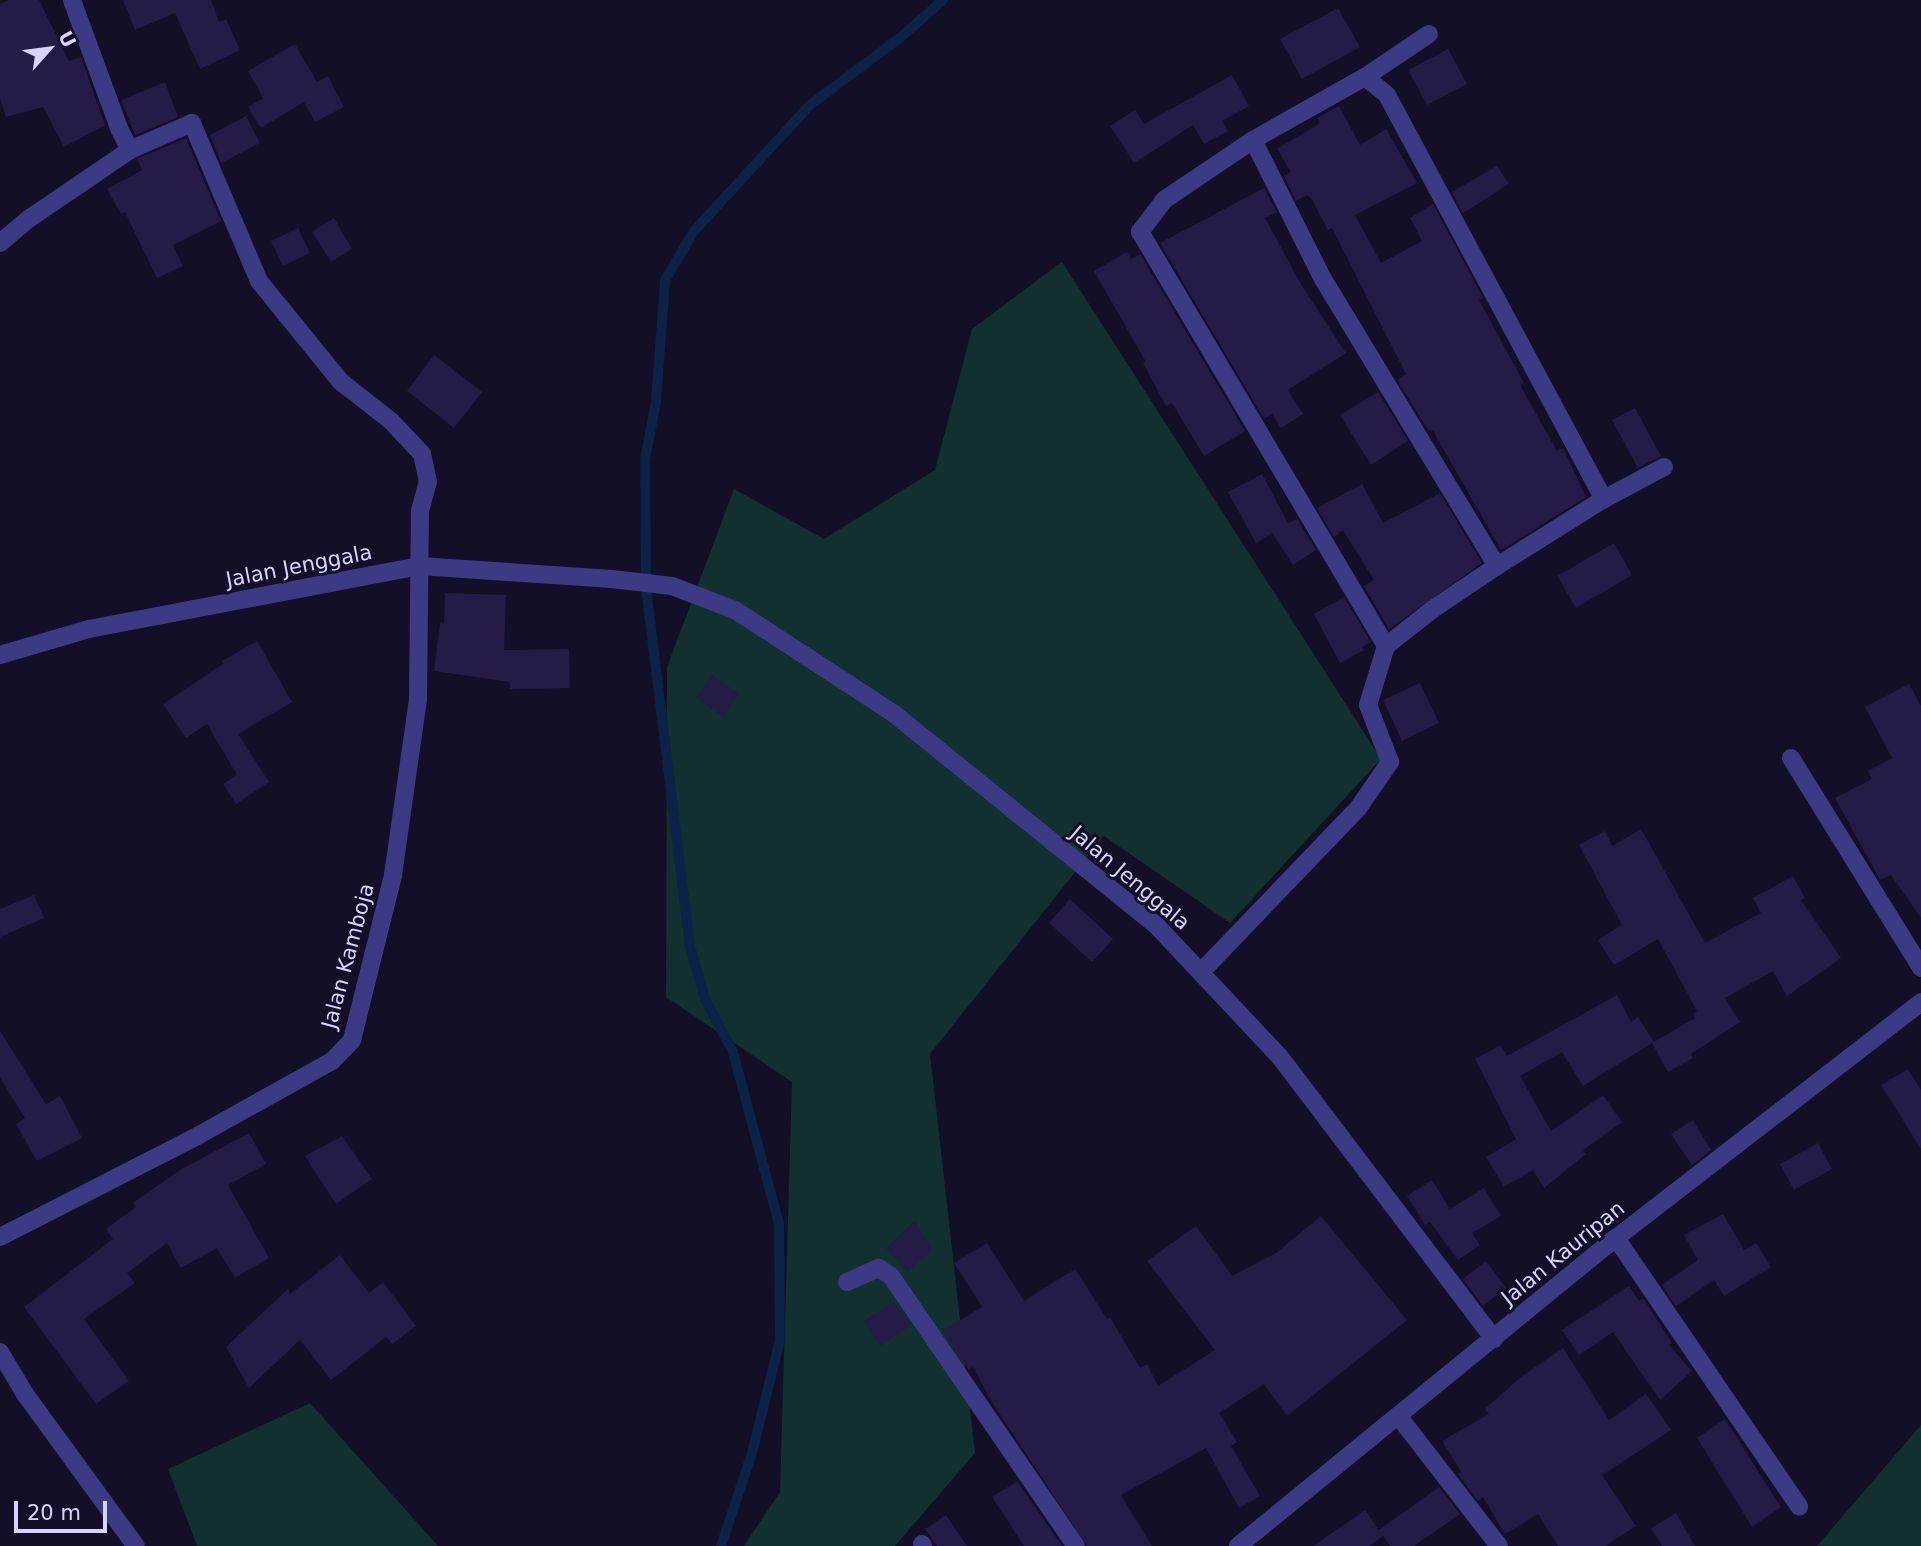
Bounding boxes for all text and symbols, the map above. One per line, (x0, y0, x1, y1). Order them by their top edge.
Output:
north arrow (14, 14, 84, 84)
text: U (54, 27, 81, 51)
street label: Jalan Jenggala (224, 539, 374, 593)
street label: Jalan Jenggala (1065, 821, 1195, 935)
street label: Jalan Kamboja (317, 881, 379, 1031)
street label: Jalan Kauripan (1496, 1196, 1630, 1310)
scale bar (18, 1486, 110, 1530)
text: 20 m (27, 1501, 81, 1525)

